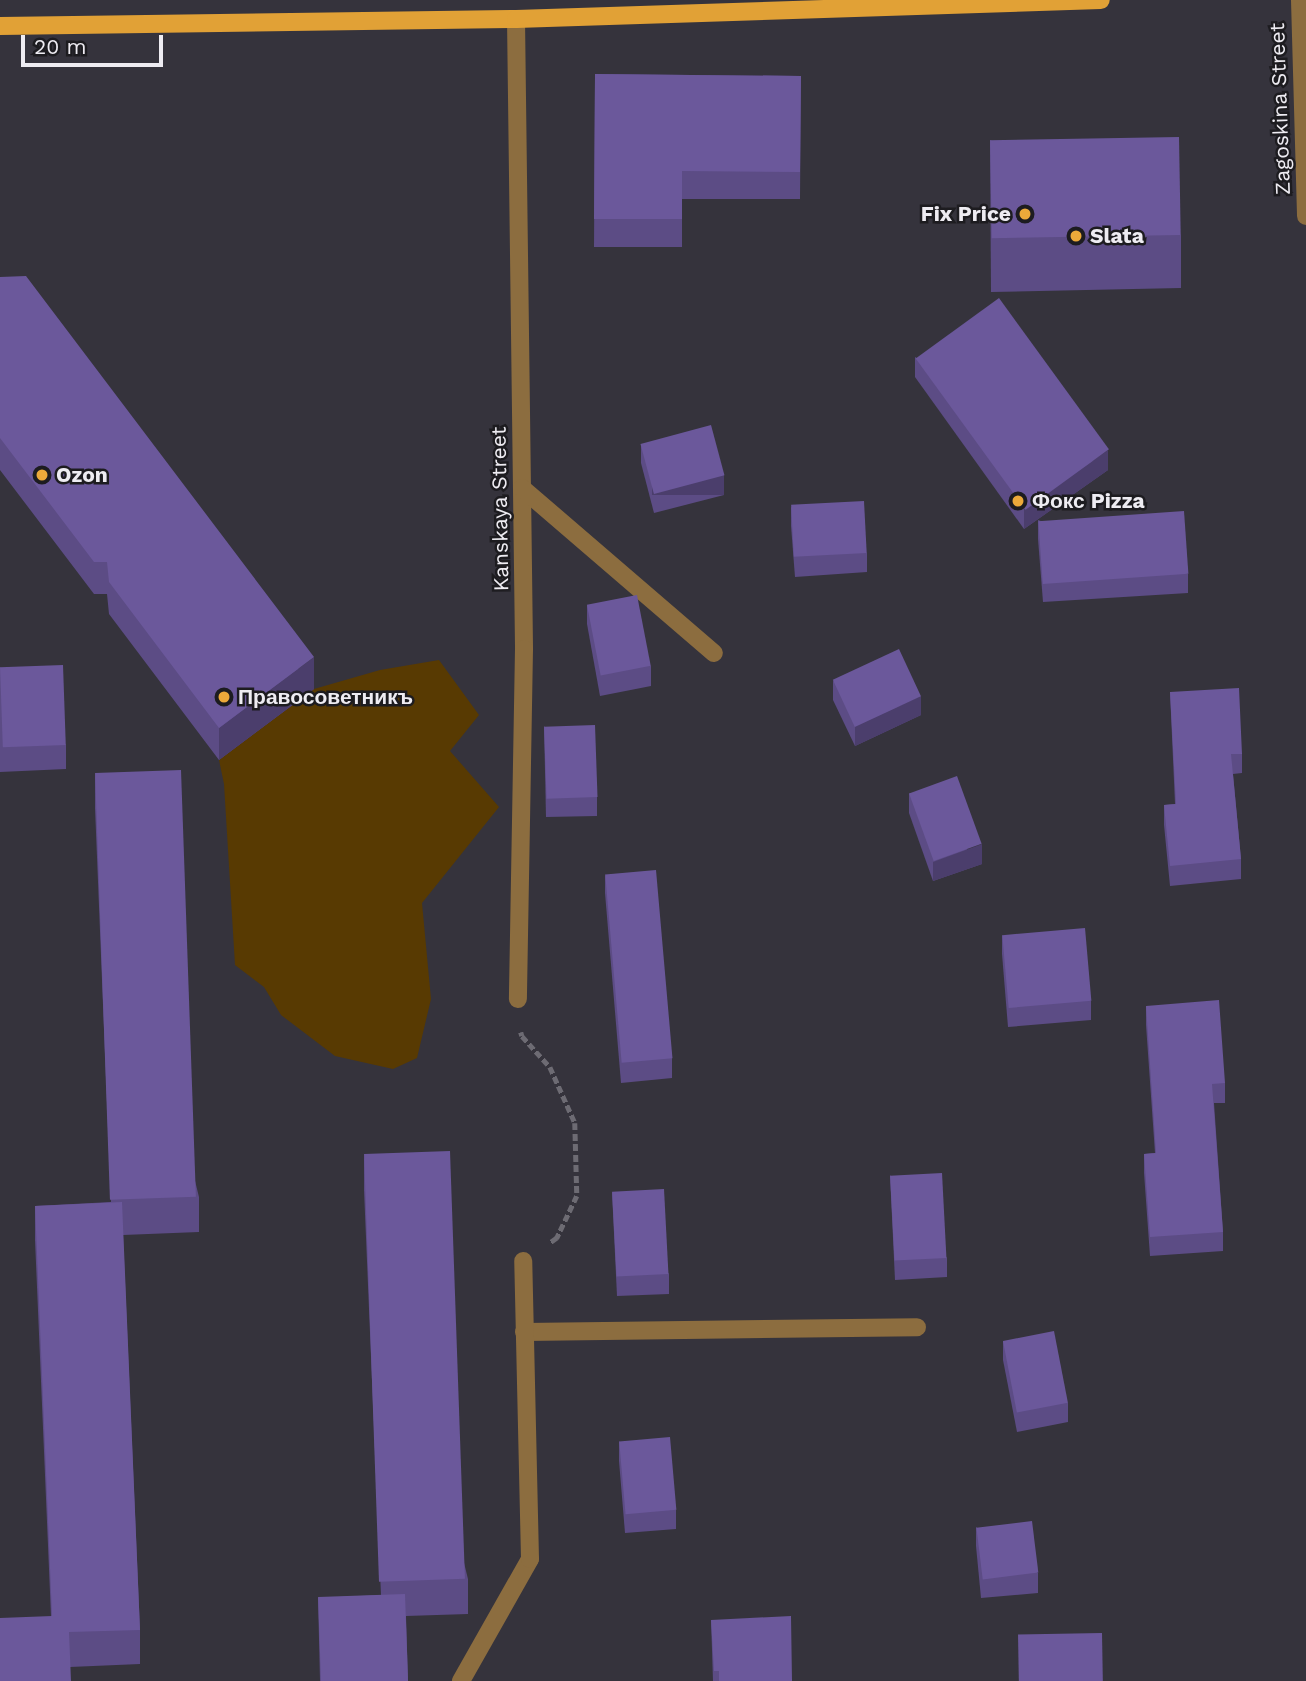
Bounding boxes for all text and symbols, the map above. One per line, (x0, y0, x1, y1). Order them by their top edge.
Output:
scale bar (24, 21, 166, 65)
street label: Zagoskina Street (1264, 22, 1296, 196)
text: 20 m (34, 34, 86, 59)
place label: Fix Price (920, 201, 1011, 227)
marker: Fix Price (1017, 206, 1033, 222)
place label: Slata (1090, 223, 1144, 249)
marker: Slata (1068, 228, 1084, 244)
street label: Kanskaya Street (486, 426, 514, 592)
place label: Ozon (56, 462, 108, 488)
marker: Ozon (34, 467, 50, 483)
place label: Фокс Pizza (1032, 488, 1145, 514)
marker: Фокс Pizza (1010, 493, 1026, 509)
place label: Правосоветникъ (238, 684, 413, 710)
marker: Правосоветникъ (216, 689, 232, 705)

